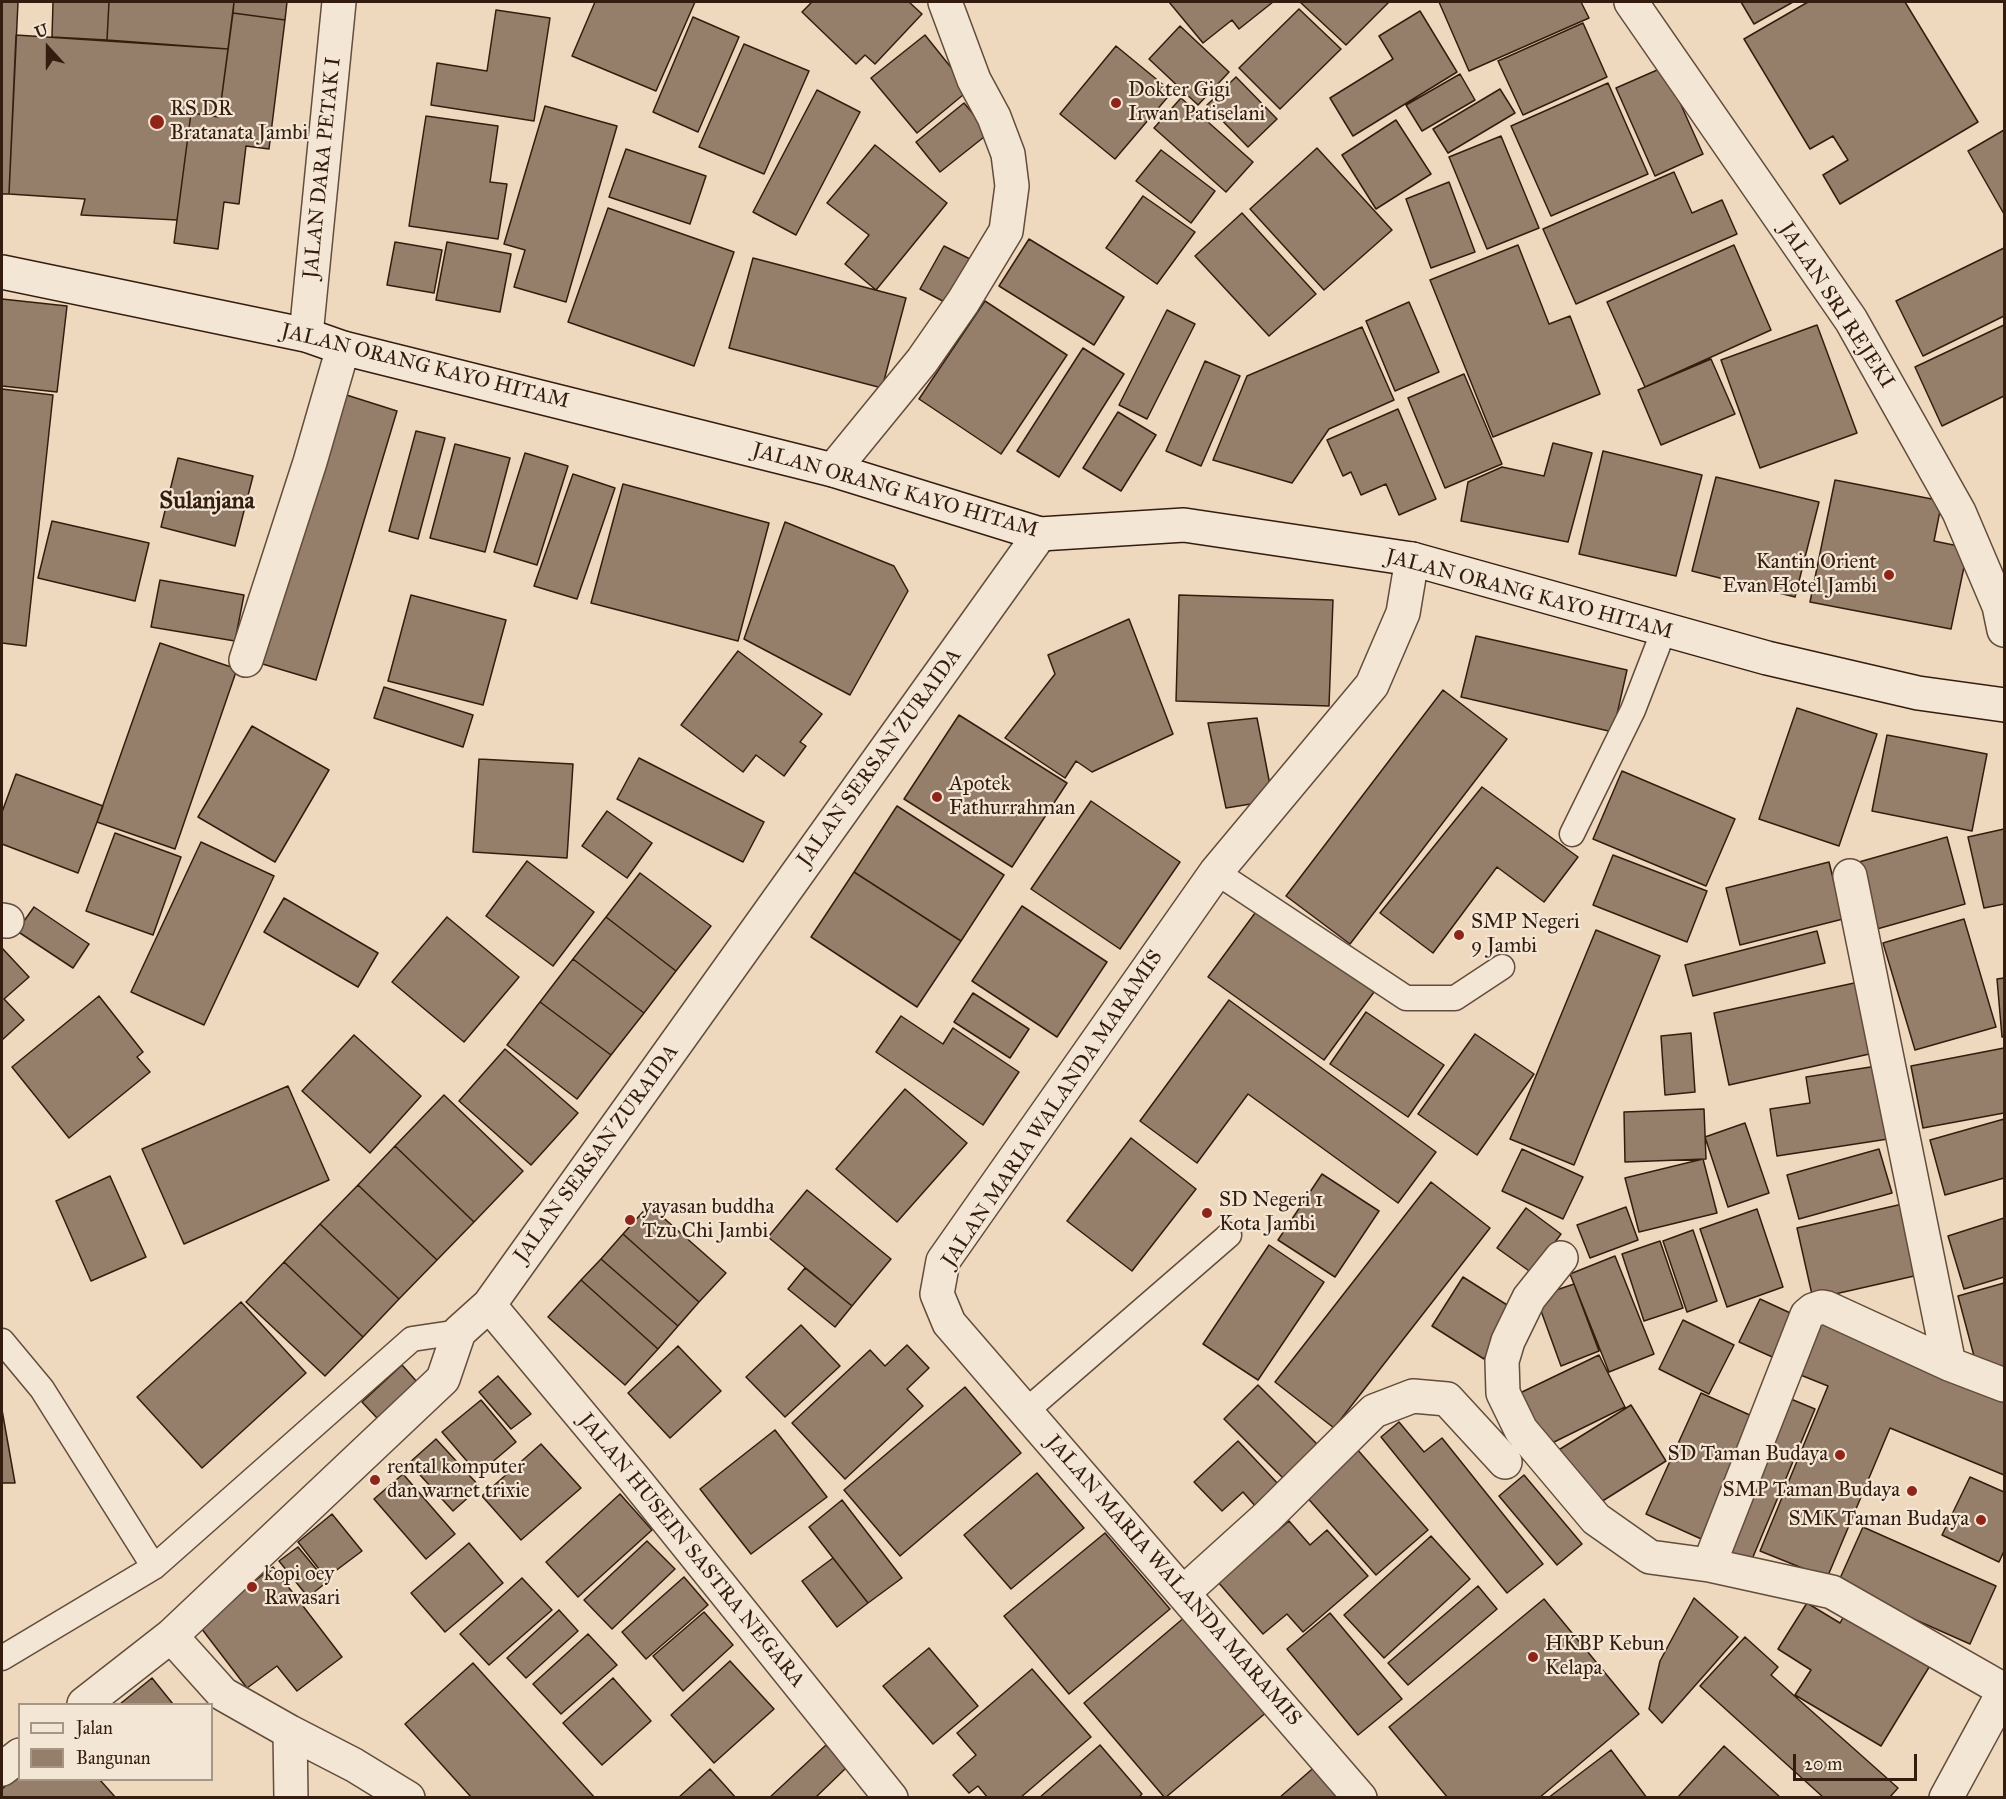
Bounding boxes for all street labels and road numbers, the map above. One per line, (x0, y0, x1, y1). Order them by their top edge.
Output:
street label: JALAN DARA PETAK I (299, 56, 347, 280)
street label: JALAN SRI REJEKI (1773, 218, 1899, 394)
street label: JALAN ORANG KAYO HITAM (278, 319, 572, 415)
street label: JALAN ORANG KAYO HITAM (749, 438, 1041, 544)
street label: JALAN ORANG KAYO HITAM (1383, 545, 1675, 645)
street label: JALAN SERSAN ZURAIDA (792, 644, 968, 872)
street label: JALAN MARIA WALANDA MARAMIS (937, 946, 1169, 1272)
street label: JALAN SERSAN ZURAIDA (509, 1040, 685, 1268)
street label: JALAN HUSEIN SASTRA NEGARA (572, 1409, 810, 1693)
street label: JALAN MARIA WALANDA MARAMIS (1040, 1431, 1306, 1731)

